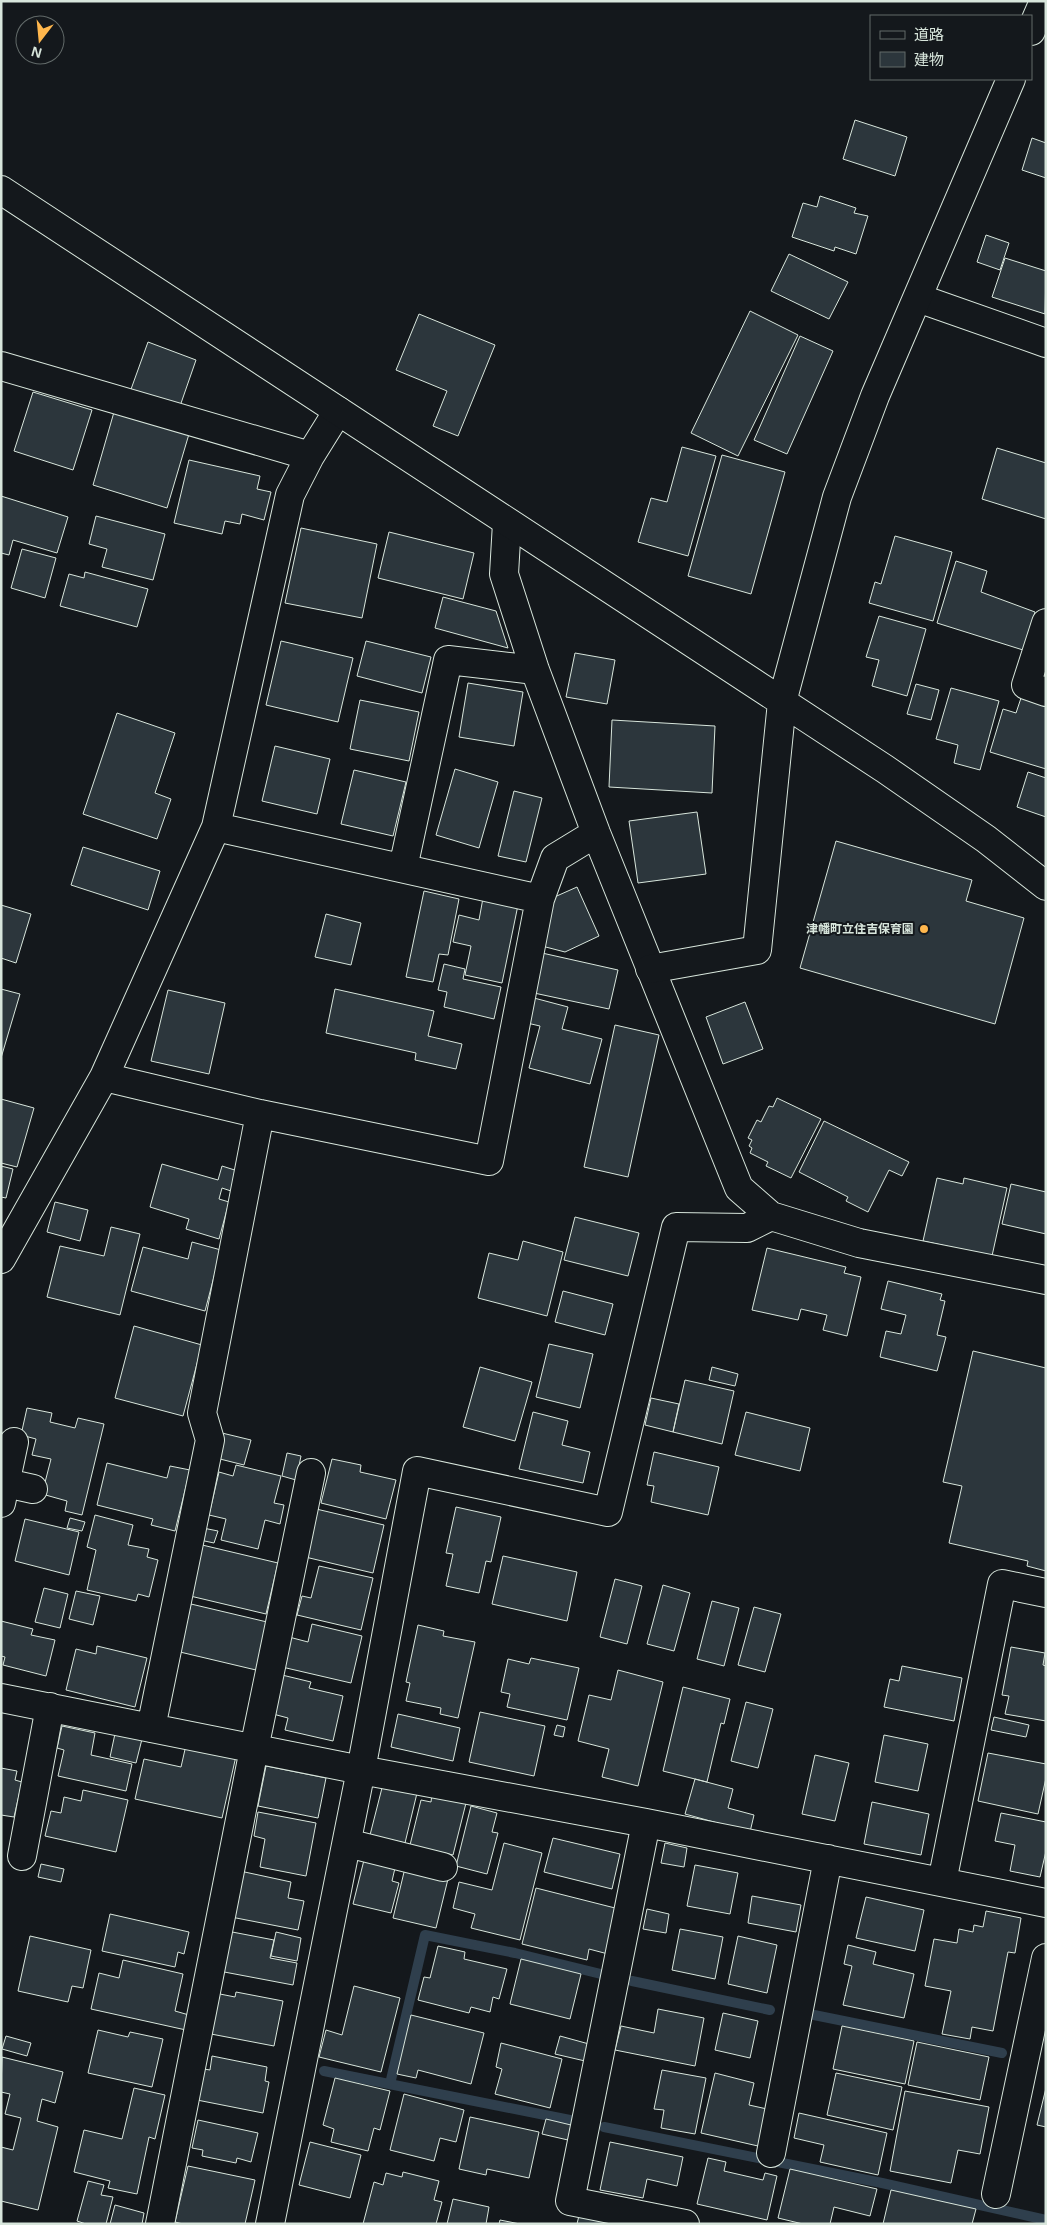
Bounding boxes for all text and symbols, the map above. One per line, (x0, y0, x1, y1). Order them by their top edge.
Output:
north arrow (15, 15, 65, 65)
legend (870, 15, 1032, 80)
text: 道路 (914, 26, 944, 43)
text: N (29, 43, 43, 62)
text: 建物 (914, 51, 944, 68)
place label: 津幡町立住吉保育園 (806, 922, 914, 936)
marker: 津幡町立住吉保育園 (918, 923, 930, 935)

